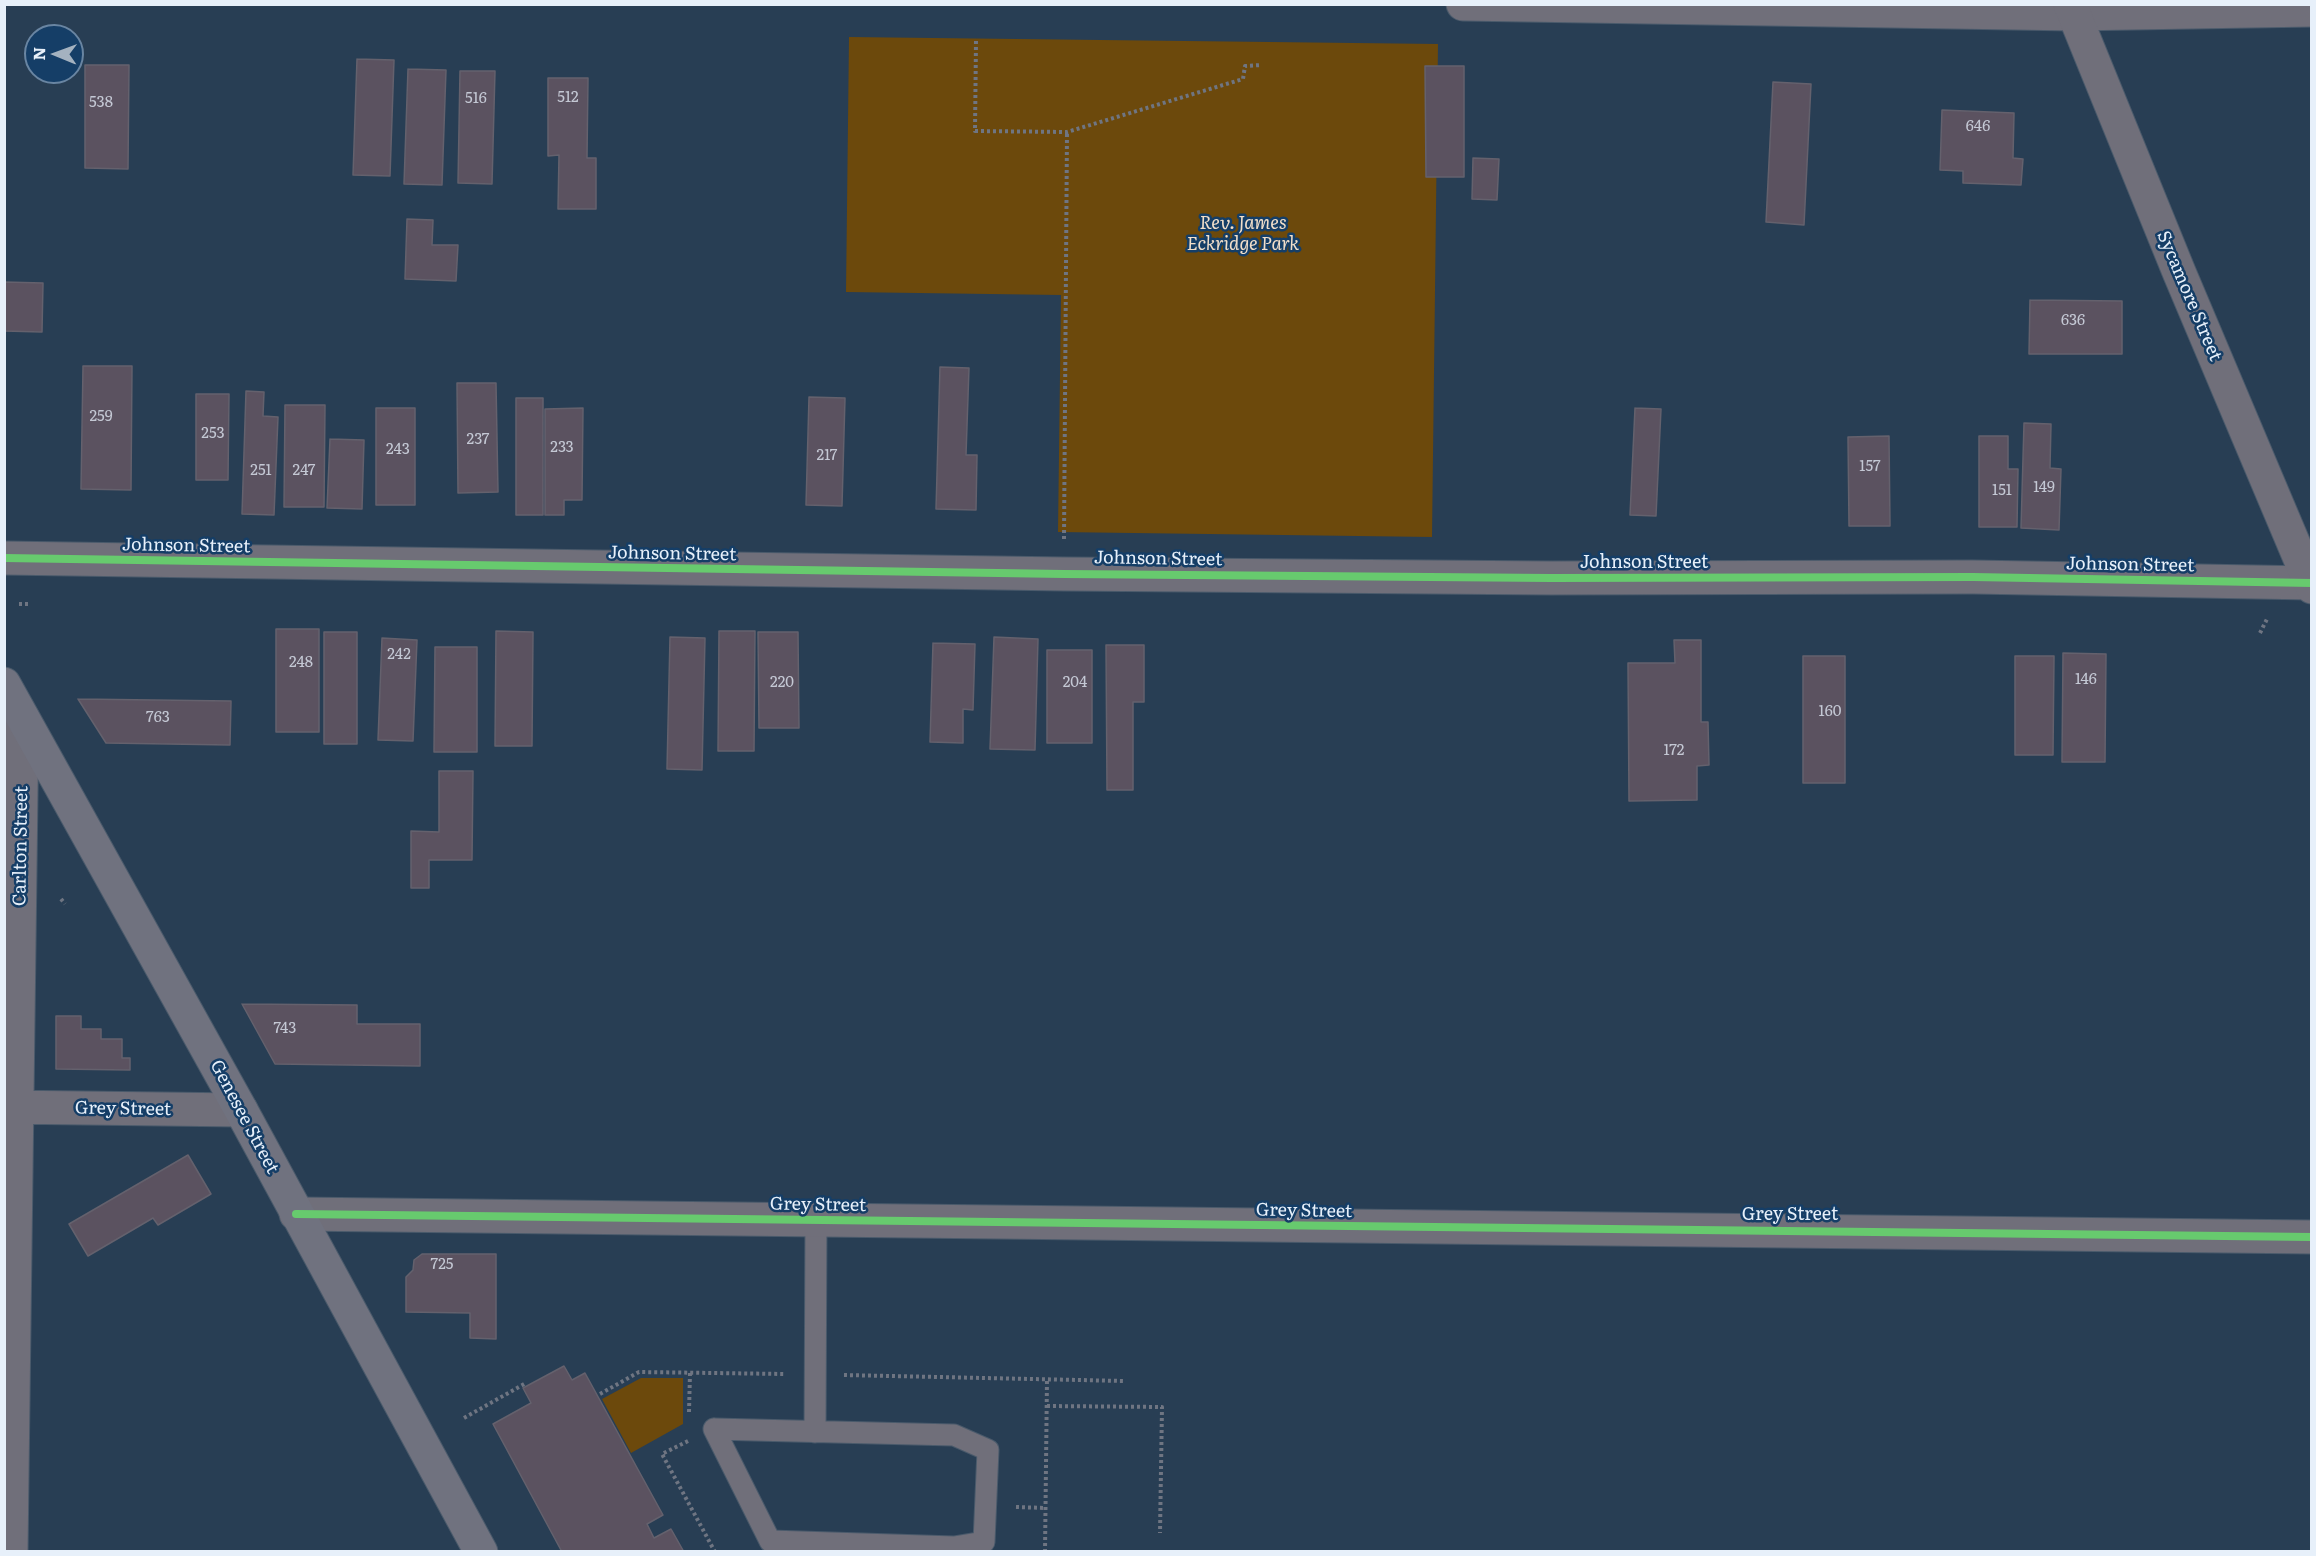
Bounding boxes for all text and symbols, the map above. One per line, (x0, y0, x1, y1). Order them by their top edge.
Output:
north arrow (24, 24, 84, 84)
text: N (26, 47, 50, 61)
house number: 512 (557, 89, 579, 107)
house number: 516 (465, 90, 487, 108)
house number: 538 (89, 94, 113, 112)
house number: 646 (1966, 118, 1990, 136)
park label: Rev. James Eckridge Park (1187, 213, 1299, 256)
street label: Sycamore Street (2152, 228, 2226, 364)
house number: 636 (2061, 312, 2085, 330)
house number: 259 (89, 408, 113, 426)
house number: 253 (201, 425, 225, 443)
house number: 237 (467, 431, 489, 449)
house number: 233 (550, 439, 574, 457)
house number: 243 (386, 441, 410, 459)
house number: 217 (817, 447, 837, 465)
house number: 157 (1859, 458, 1881, 476)
house number: 251 (250, 462, 272, 480)
house number: 247 (293, 462, 315, 480)
house number: 149 (2033, 479, 2055, 497)
house number: 151 (1992, 482, 2012, 500)
street label: Johnson Street (122, 534, 250, 558)
street label: Johnson Street (608, 542, 736, 566)
street label: Johnson Street (1094, 547, 1222, 571)
street label: Johnson Street (1580, 552, 1708, 574)
street label: Johnson Street (2066, 553, 2194, 577)
house number: 242 (387, 646, 411, 664)
house number: 248 (289, 654, 313, 672)
house number: 146 (2075, 671, 2097, 689)
house number: 220 (770, 674, 794, 692)
house number: 204 (1063, 674, 1087, 692)
house number: 160 (1819, 703, 1841, 721)
house number: 763 (146, 709, 170, 727)
house number: 172 (1664, 742, 1684, 760)
street label: Carlton Street (9, 786, 33, 906)
house number: 743 (274, 1020, 296, 1038)
street label: Genesee Street (205, 1057, 283, 1177)
street label: Grey Street (75, 1097, 171, 1121)
street label: Grey Street (770, 1193, 866, 1217)
street label: Grey Street (1256, 1199, 1352, 1223)
street label: Grey Street (1742, 1204, 1838, 1226)
house number: 725 (431, 1256, 453, 1274)

